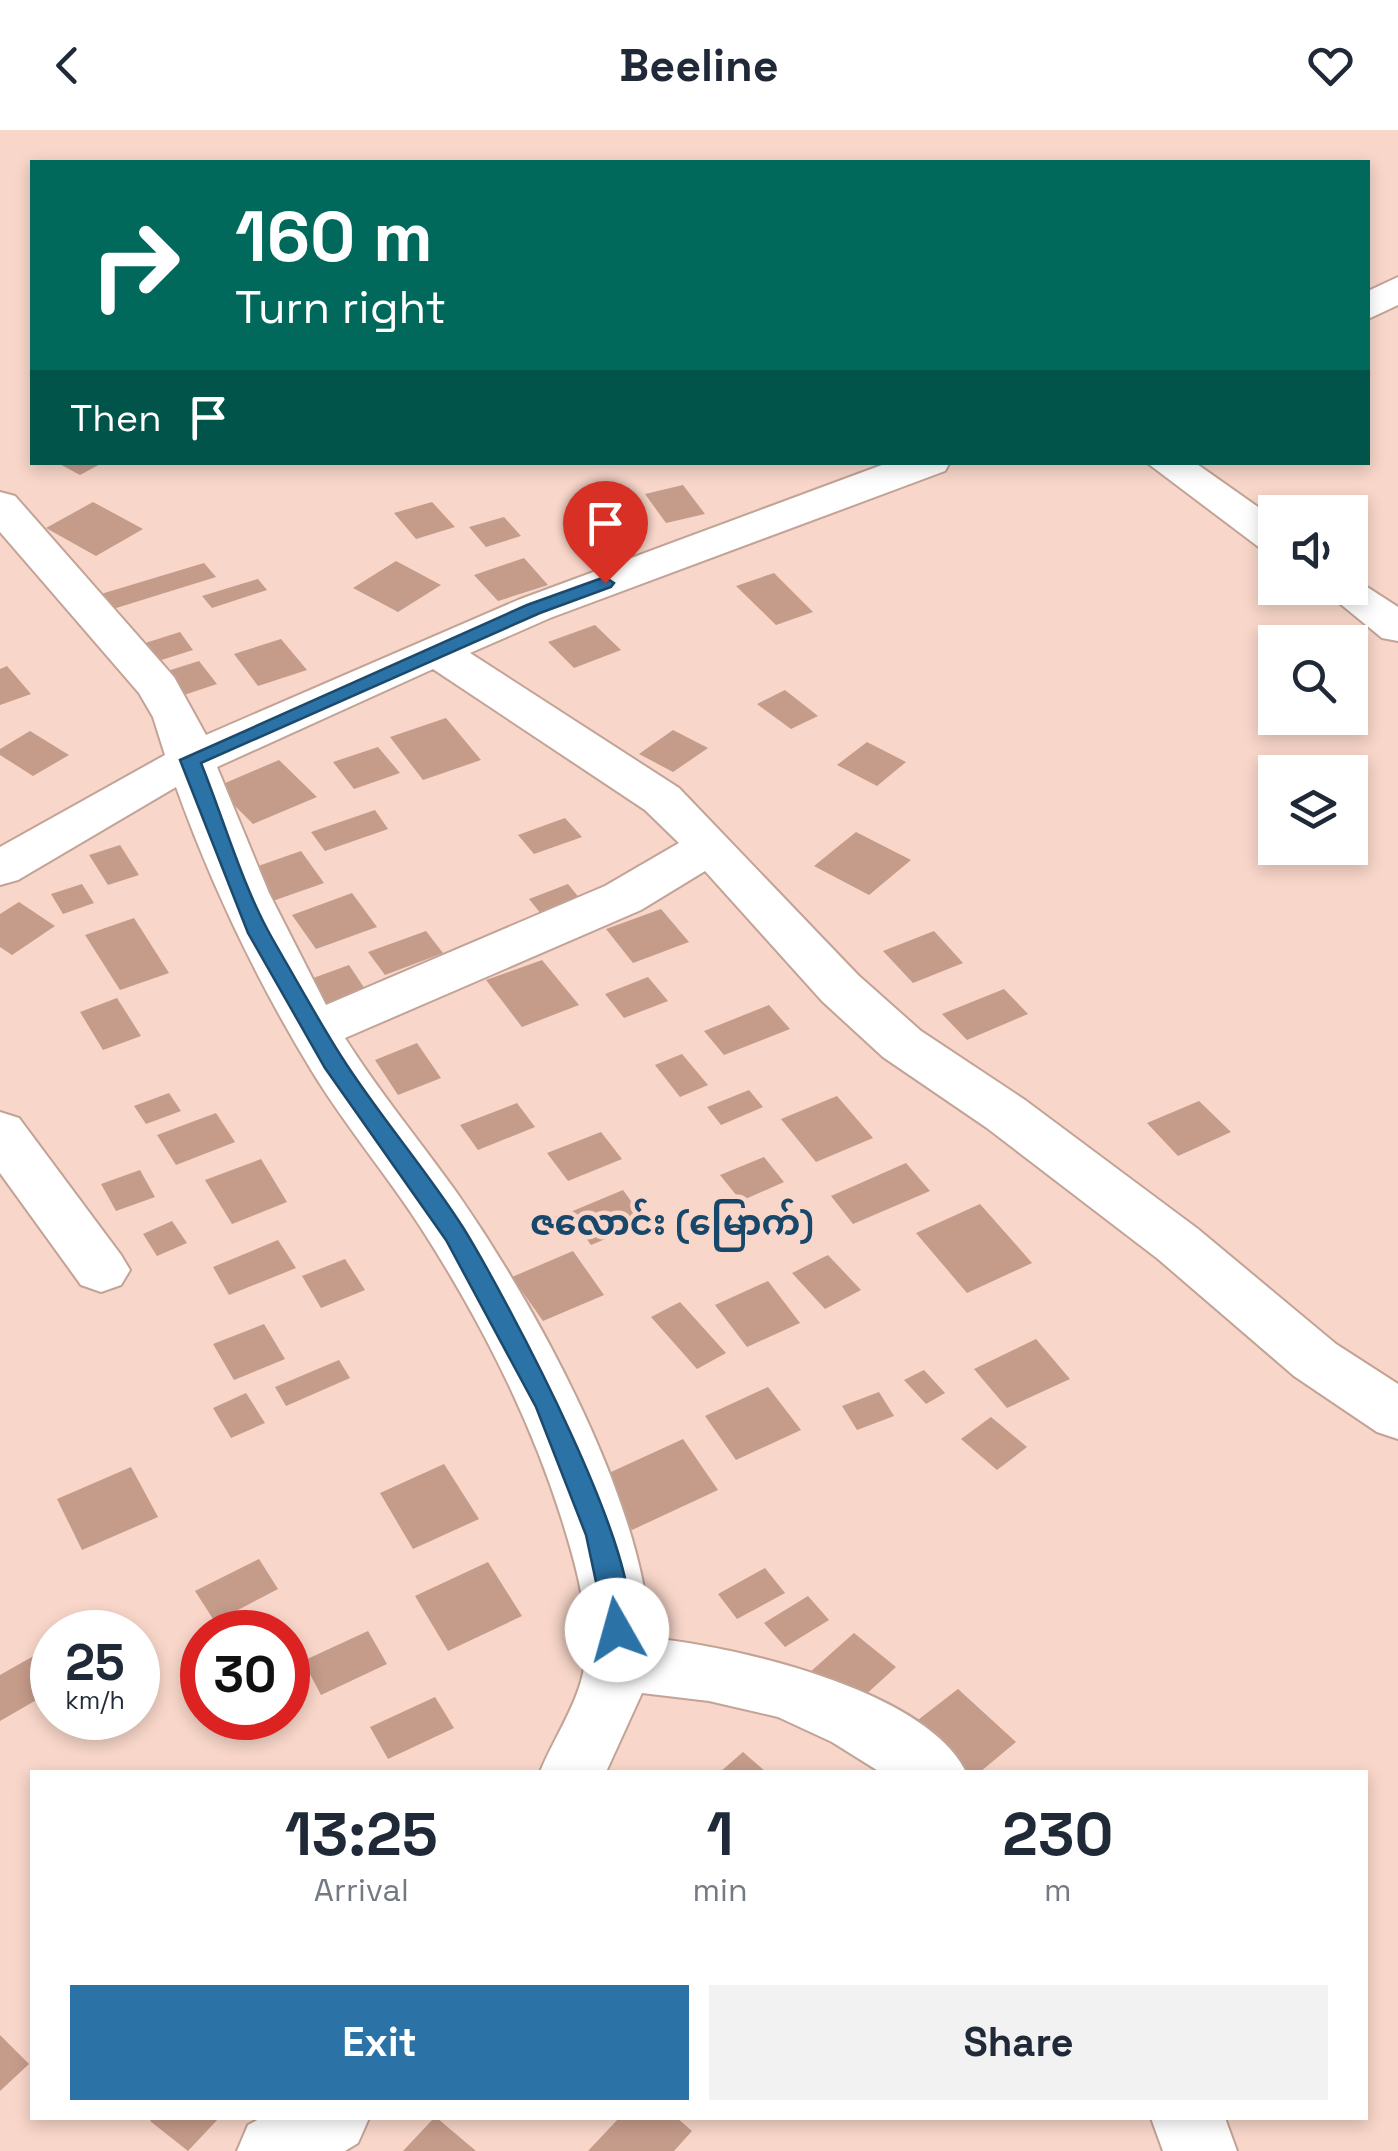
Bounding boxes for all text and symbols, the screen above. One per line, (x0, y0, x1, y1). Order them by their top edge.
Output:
text: Beeline (619, 37, 779, 94)
icon: back (40, 38, 95, 93)
icon: heart (1303, 38, 1358, 93)
text: 160 m (235, 192, 433, 281)
icon: right (70, 200, 200, 330)
text: Turn right (235, 279, 446, 336)
icon: arrive (181, 390, 236, 445)
text: Then (70, 394, 161, 442)
pin (563, 481, 648, 584)
map controls (1258, 495, 1368, 865)
button: sound (1258, 495, 1368, 605)
icon: arrive (578, 496, 633, 551)
button: search (1258, 625, 1368, 735)
button: layers (1258, 755, 1368, 865)
district label: ဇလောင်း (မြောက်) (530, 1198, 814, 1252)
position arrow (565, 1578, 669, 1682)
speed limit sign: 30 (180, 1610, 310, 1740)
text: 25 (65, 1631, 125, 1695)
text: km/h (65, 1684, 125, 1716)
text: 13:25 (285, 1796, 438, 1873)
text: 1 (706, 1796, 734, 1873)
text: 230 (1002, 1796, 1113, 1873)
text: Arrival (314, 1870, 409, 1910)
text: min (693, 1870, 748, 1910)
text: m (1044, 1870, 1072, 1910)
button: Exit (70, 1985, 689, 2100)
button: Share (709, 1985, 1328, 2100)

